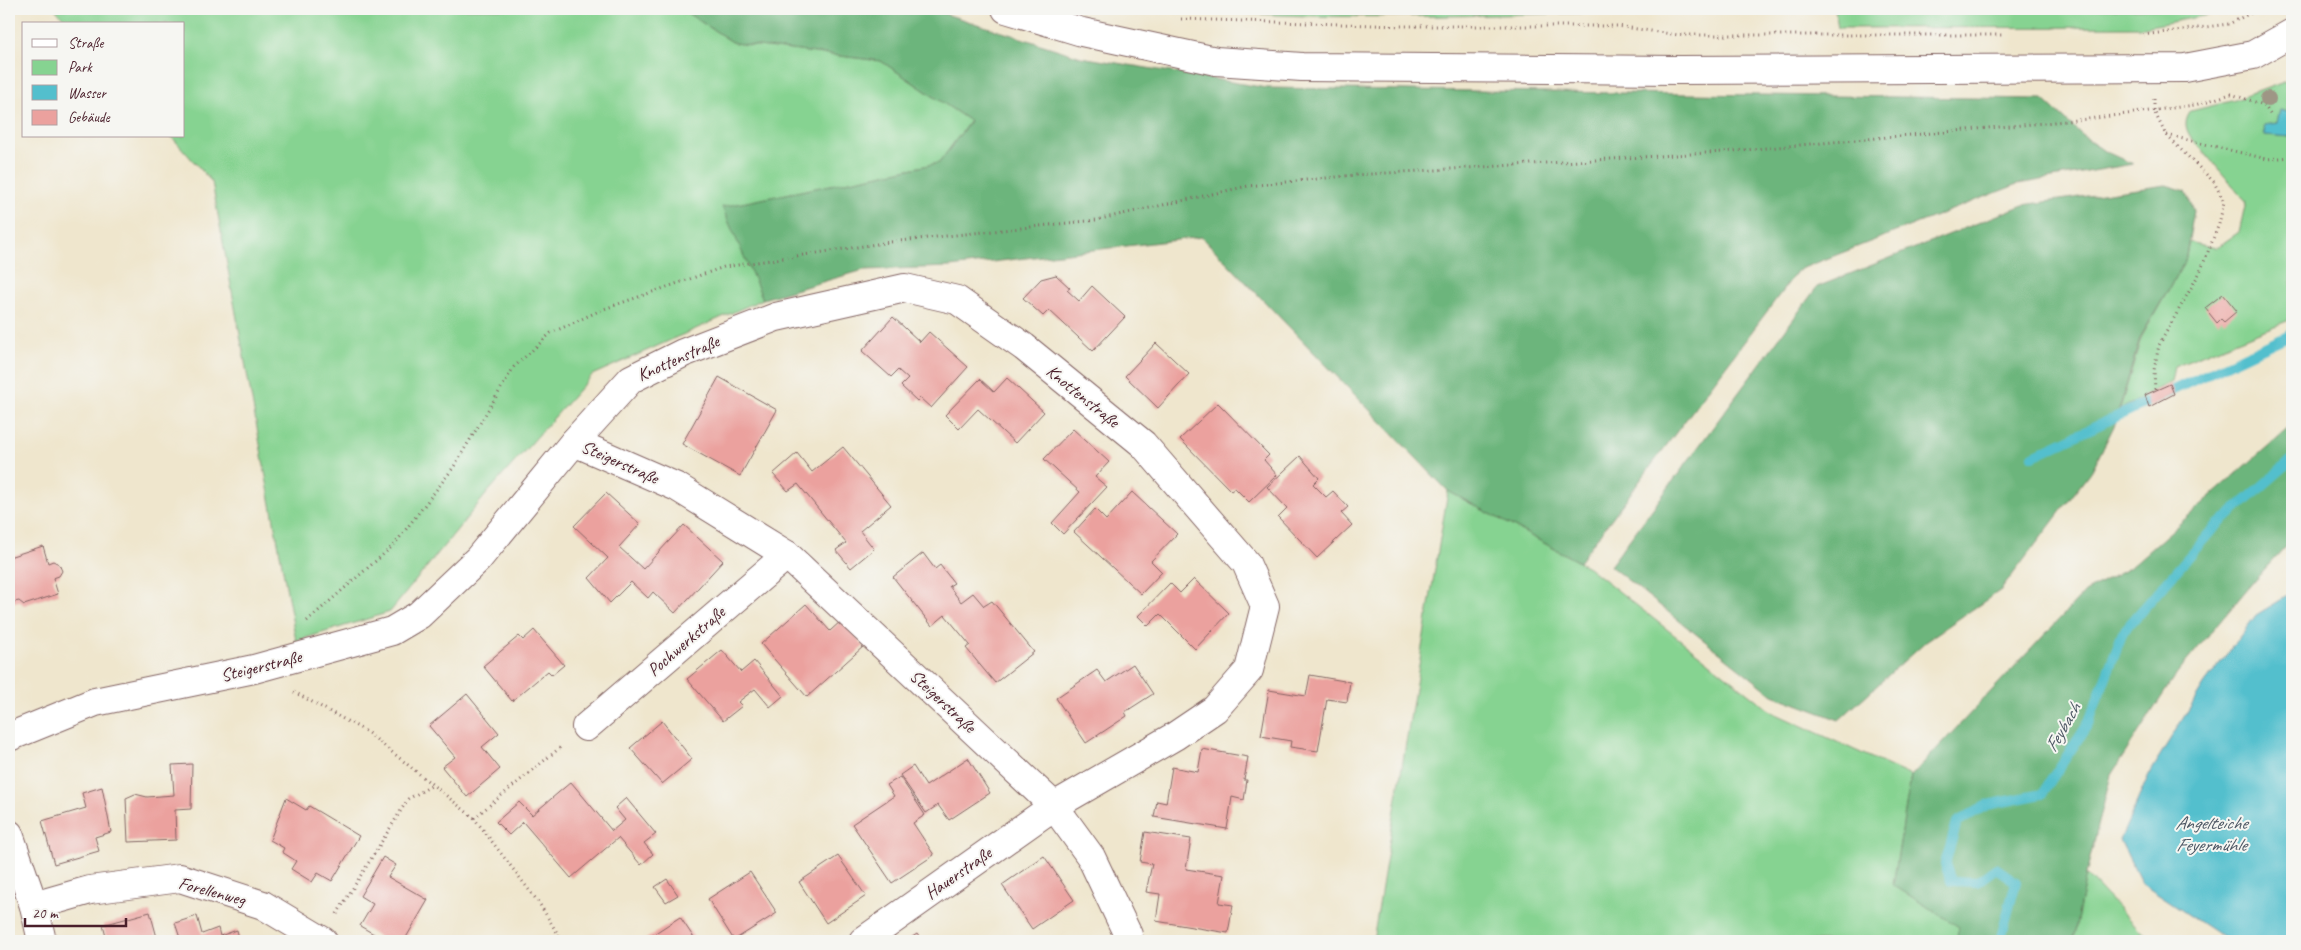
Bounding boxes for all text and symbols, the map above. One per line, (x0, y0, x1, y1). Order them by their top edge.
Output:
legend (22, 22, 185, 138)
text: Straße (68, 34, 104, 53)
text: Park (68, 58, 93, 77)
text: Wasser (68, 84, 107, 103)
text: Gebäude (68, 108, 111, 127)
street label: Knottenstraße (634, 330, 724, 386)
street label: Knottenstraße (1042, 360, 1125, 433)
street label: Steigerstraße (578, 435, 663, 489)
street label: Pochwerkstraße (643, 600, 730, 681)
street label: Steigerstraße (218, 645, 305, 687)
street label: Steigerstraße (905, 665, 981, 738)
water label: Feybach (2039, 697, 2088, 756)
water label: Angelteiche Feyermühle (2175, 811, 2250, 857)
street label: Hauerstraße (920, 841, 997, 904)
street label: Forellenweg (176, 872, 249, 911)
scale bar (25, 895, 126, 927)
text: 20 m (32, 904, 59, 923)

